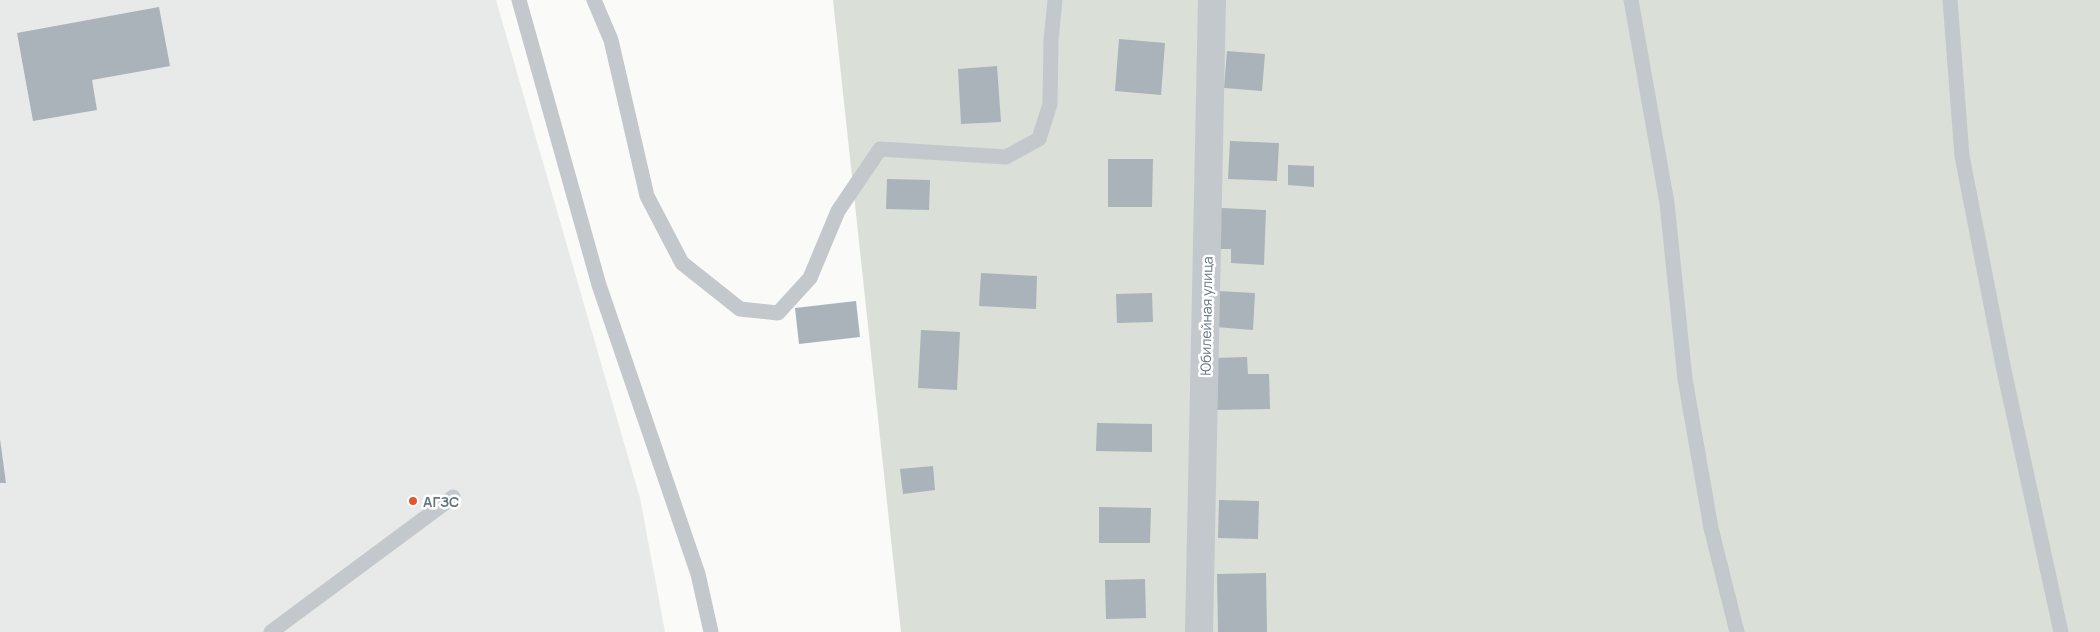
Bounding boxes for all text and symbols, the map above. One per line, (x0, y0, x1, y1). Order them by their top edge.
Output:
street label: Юбилейная улица (1195, 256, 1217, 376)
place label: АГЗС (423, 492, 459, 511)
marker: АГЗС (407, 495, 419, 507)

